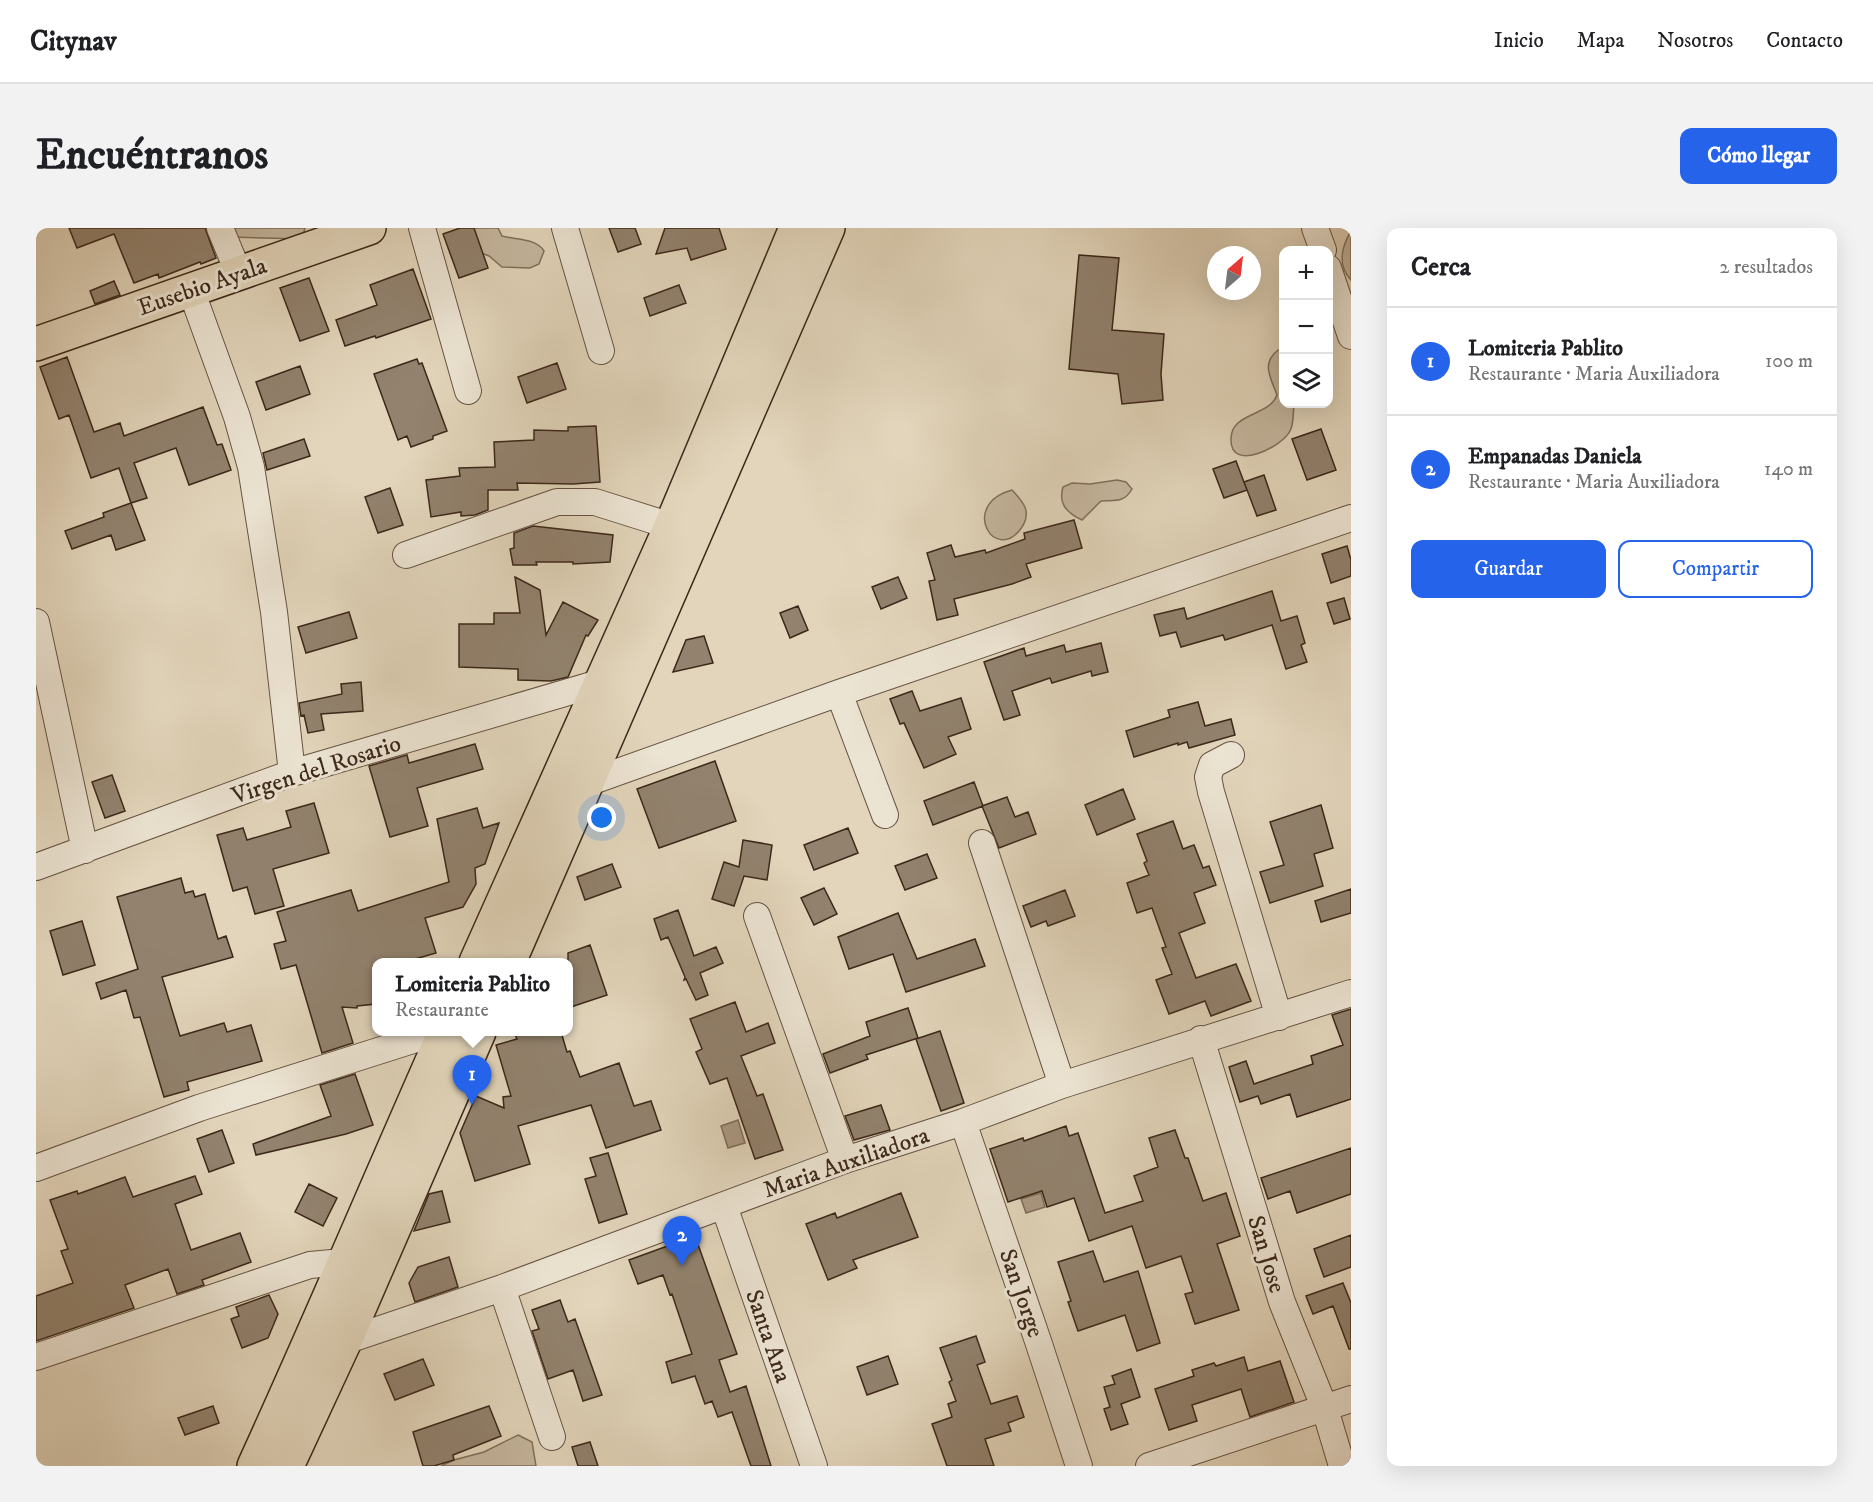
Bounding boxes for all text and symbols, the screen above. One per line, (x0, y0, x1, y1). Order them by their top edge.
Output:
text: Citynav (30, 24, 117, 59)
text: Inicio (1494, 28, 1544, 54)
text: Mapa (1577, 28, 1624, 54)
text: Nosotros (1657, 28, 1733, 54)
text: Contacto (1766, 28, 1843, 54)
button: Cómo llegar (1680, 128, 1837, 184)
text: Encuéntranos (36, 130, 268, 182)
north arrow (1207, 246, 1261, 300)
map controls (1279, 246, 1333, 408)
button: + (1279, 246, 1333, 300)
street label: Eusebio Ayala (134, 251, 272, 323)
text: Cerca (1411, 251, 1471, 284)
text: 2 resultados (1720, 255, 1813, 280)
button: − (1279, 300, 1333, 354)
text: Lomiteria Pablito (1468, 335, 1623, 362)
text: 1 (1427, 349, 1434, 374)
text: 100 m (1765, 349, 1813, 374)
button: layers (1279, 354, 1333, 408)
text: Restaurante · Maria Auxiliadora (1468, 362, 1720, 387)
text: Empanadas Daniela (1468, 443, 1642, 470)
text: 2 (1426, 457, 1435, 482)
text: 140 m (1764, 457, 1813, 482)
text: Restaurante · Maria Auxiliadora (1468, 470, 1720, 495)
button: Guardar (1411, 540, 1606, 598)
button: Compartir (1618, 540, 1813, 598)
street label: Virgen del Rosario (227, 728, 405, 812)
your location (587, 803, 616, 832)
popup (372, 958, 573, 1036)
text: Lomiteria Pablito (395, 971, 550, 998)
text: Restaurante (395, 998, 489, 1023)
pin: 1 (452, 1056, 492, 1105)
street label: Maria Auxiliadora (759, 1120, 934, 1205)
street label: San Jose (1240, 1212, 1292, 1297)
pin: 2 (662, 1216, 702, 1266)
street label: San Jorge (992, 1245, 1050, 1342)
street label: Santa Ana (738, 1286, 798, 1387)

